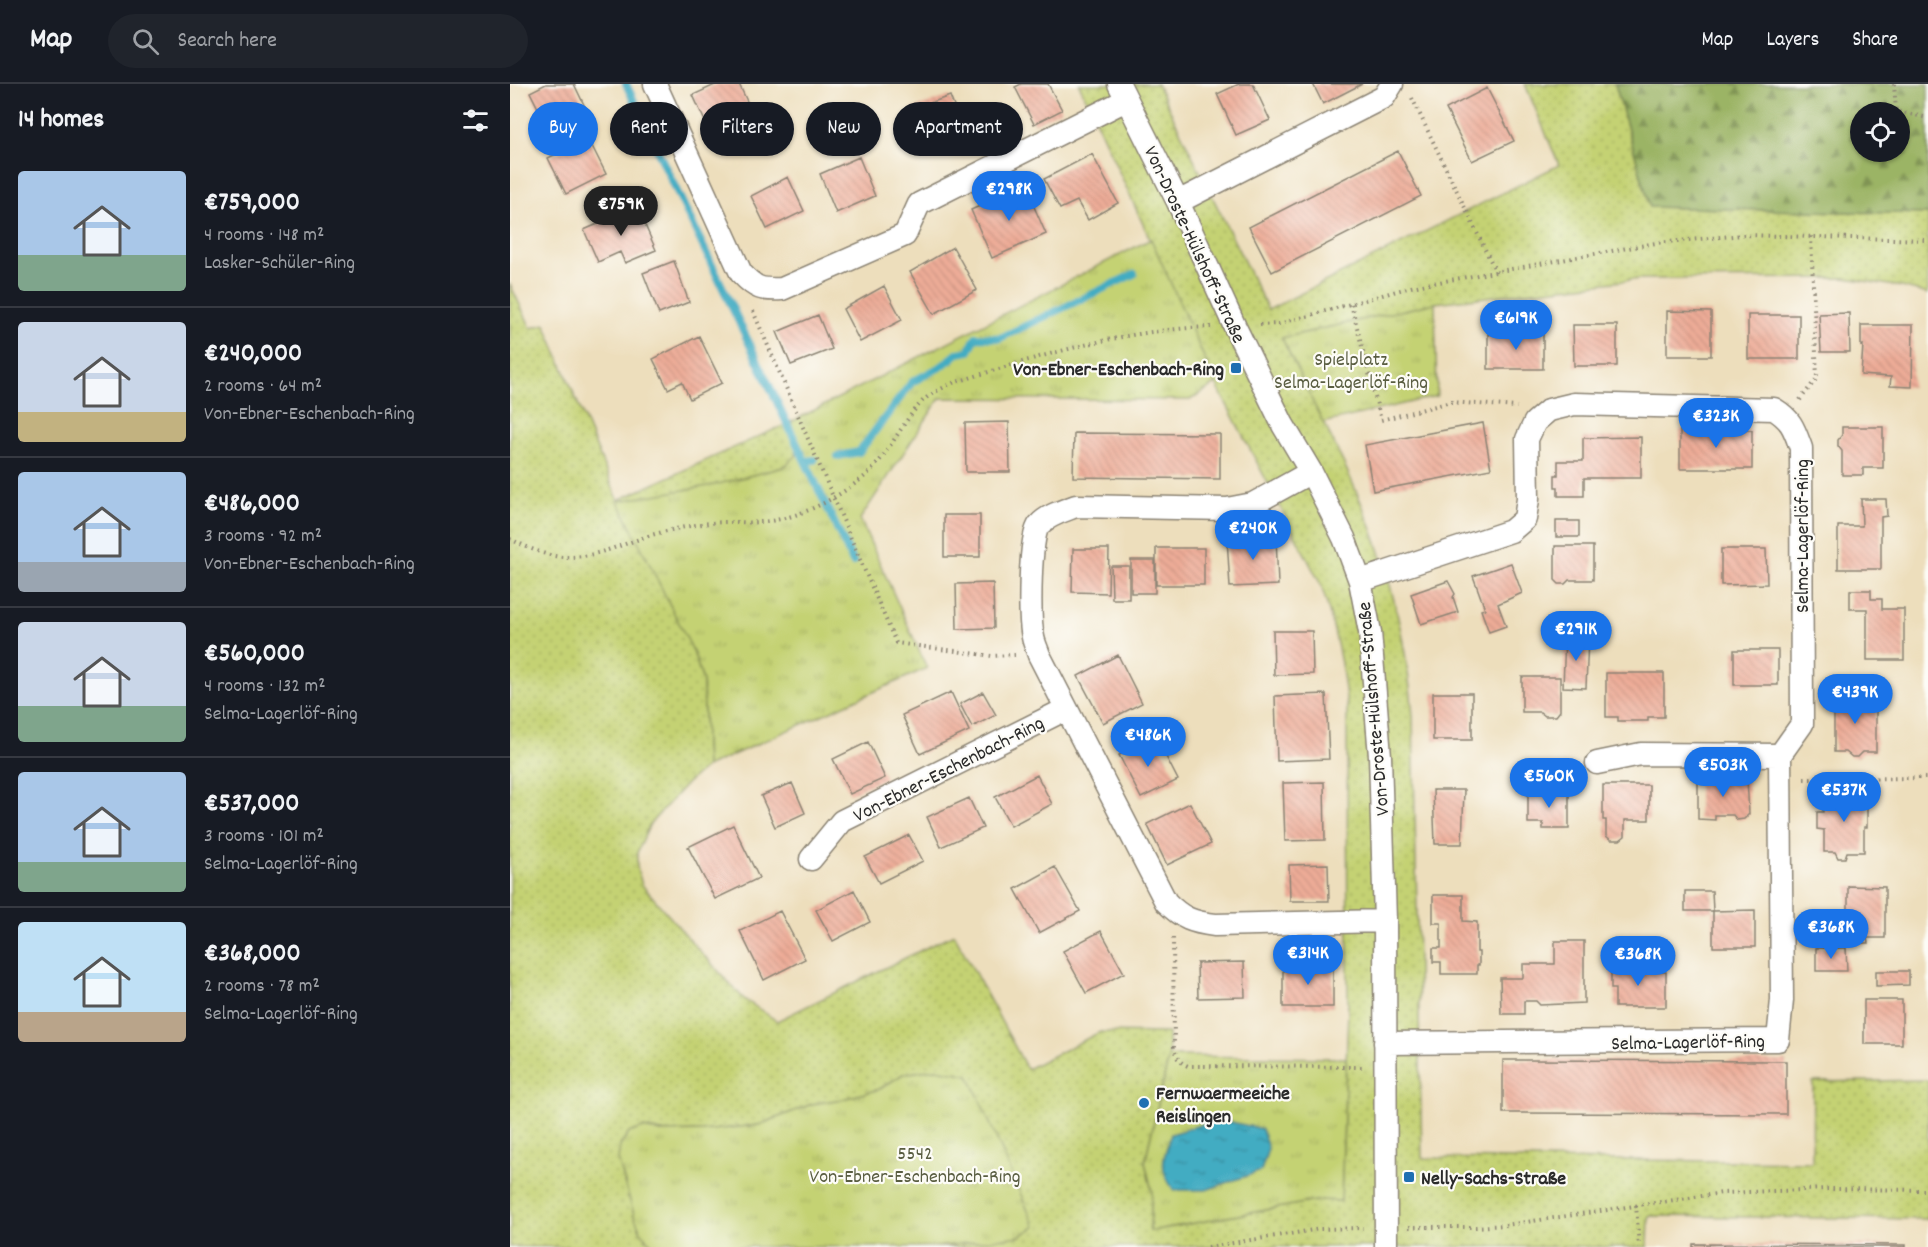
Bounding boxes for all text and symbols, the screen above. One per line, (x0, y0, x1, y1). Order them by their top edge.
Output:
search box (108, 14, 528, 68)
text: Map (30, 21, 72, 61)
icon: search (129, 25, 162, 58)
text: Search here (177, 26, 277, 57)
text: Map (1702, 26, 1733, 56)
text: Layers (1766, 26, 1819, 56)
text: Share (1852, 26, 1898, 56)
text: 14 homes (18, 102, 104, 139)
chip: Buy (528, 102, 598, 156)
chip: Rent (610, 102, 688, 156)
chip: Filters (700, 102, 794, 156)
chip: New (806, 102, 881, 156)
chip: Apartment (893, 102, 1023, 156)
map controls (1850, 102, 1910, 162)
button: locate (1850, 102, 1910, 162)
icon: filters (459, 104, 492, 137)
street label: Von-Droste-Hülshoff-Straße (1135, 142, 1251, 349)
pin: €298K (967, 171, 1051, 222)
text: €298K (986, 176, 1032, 204)
text: €759,000 (204, 185, 300, 222)
pin: €759K (579, 186, 663, 237)
text: €759K (598, 191, 644, 219)
icon: home (66, 195, 138, 267)
text: 4 rooms · 148 m² (204, 222, 324, 250)
text: Lasker-Schüler-Ring (204, 250, 355, 278)
pin: €619K (1474, 300, 1558, 351)
text: €619K (1494, 305, 1538, 333)
text: €240,000 (204, 336, 302, 373)
icon: home (66, 346, 138, 418)
park label: Spielplatz Selma-Lagerlöf-Ring (1274, 347, 1428, 398)
place label: Von-Ebner-Eschenbach-Ring (1013, 357, 1224, 385)
marker: Von-Ebner-Eschenbach-Ring (1229, 361, 1243, 375)
text: 2 rooms · 64 m² (204, 373, 322, 401)
pin: €323K (1674, 398, 1758, 449)
text: Von-Ebner-Eschenbach-Ring (204, 401, 415, 429)
text: €323K (1693, 403, 1739, 431)
street label: Selma-Lagerlöf-Ring (1790, 459, 1818, 613)
text: €486,000 (204, 486, 300, 523)
icon: home (66, 496, 138, 568)
pin: €240K (1211, 510, 1295, 561)
text: €240K (1229, 515, 1277, 543)
text: 3 rooms · 92 m² (204, 523, 322, 551)
text: Von-Ebner-Eschenbach-Ring (204, 551, 415, 579)
street label: Von-Droste-Hülshoff-Straße (1352, 601, 1398, 817)
pin: €291K (1534, 611, 1618, 662)
text: €291K (1555, 616, 1597, 644)
text: €560,000 (204, 636, 305, 673)
icon: home (66, 646, 138, 718)
text: 4 rooms · 132 m² (204, 673, 326, 701)
pin: €439K (1813, 674, 1897, 725)
text: €439K (1832, 679, 1878, 707)
text: Selma-Lagerlöf-Ring (204, 701, 358, 729)
street label: Von-Ebner-Eschenbach-Ring (849, 710, 1050, 831)
pin: €486K (1106, 717, 1190, 768)
text: €486K (1125, 722, 1171, 750)
pin: €503K (1681, 747, 1765, 798)
text: €503K (1698, 752, 1748, 780)
pin: €560K (1507, 758, 1591, 809)
text: €560K (1524, 763, 1574, 791)
pin: €537K (1802, 772, 1886, 823)
text: €537K (1821, 777, 1867, 805)
text: €537,000 (204, 786, 300, 823)
icon: home (66, 796, 138, 868)
text: 3 rooms · 101 m² (204, 823, 324, 851)
text: Selma-Lagerlöf-Ring (204, 851, 358, 879)
pin: €368K (1789, 909, 1873, 960)
text: €368K (1807, 914, 1855, 942)
pin: €314K (1266, 935, 1350, 986)
text: €368,000 (204, 936, 301, 973)
pin: €368K (1596, 936, 1680, 987)
text: €314K (1287, 940, 1329, 968)
text: €368K (1614, 941, 1662, 969)
icon: home (66, 946, 138, 1018)
text: 2 rooms · 78 m² (204, 973, 320, 1001)
text: Selma-Lagerlöf-Ring (204, 1001, 358, 1029)
street label: Selma-Lagerlöf-Ring (1611, 1029, 1765, 1059)
place label: Fernwaermeeiche Reislingen (1156, 1081, 1290, 1132)
marker: Fernwaermeeiche Reislingen (1137, 1096, 1151, 1110)
park label: 5542 Von-Ebner-Eschenbach-Ring (810, 1141, 1020, 1192)
place label: Nelly-Sachs-Straße (1421, 1166, 1566, 1194)
marker: Nelly-Sachs-Straße (1402, 1170, 1416, 1184)

